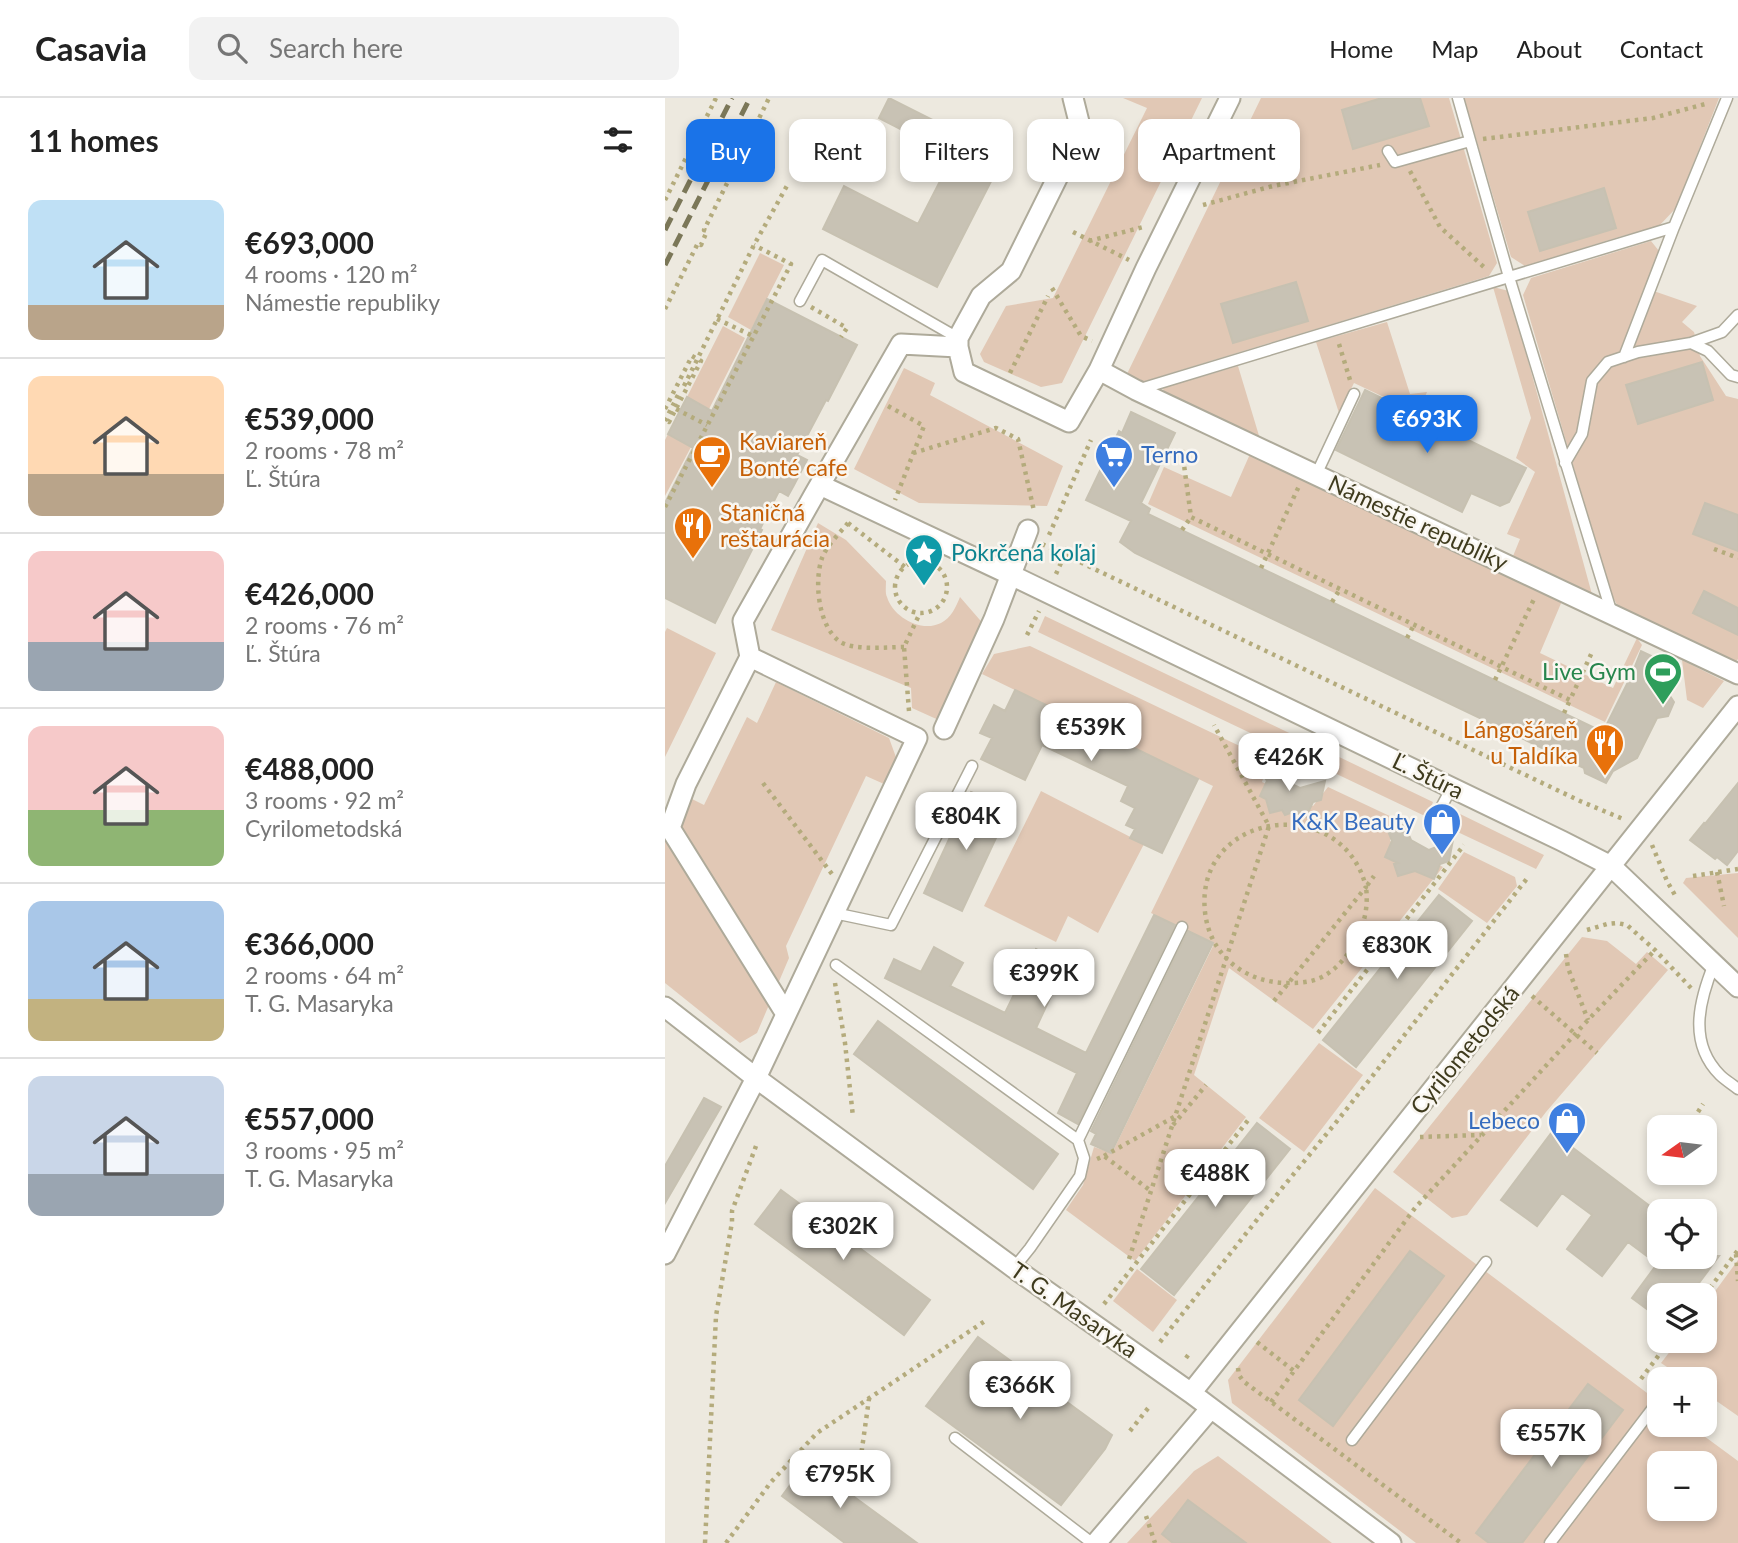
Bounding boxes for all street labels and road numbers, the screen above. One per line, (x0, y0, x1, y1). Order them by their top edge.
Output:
street label: Námestie republiky (1324, 468, 1513, 576)
street label: Ľ. Štúra (1388, 746, 1469, 804)
street label: Cyrilometodská (1404, 979, 1525, 1119)
street label: T. G. Masaryka (1006, 1255, 1143, 1363)

